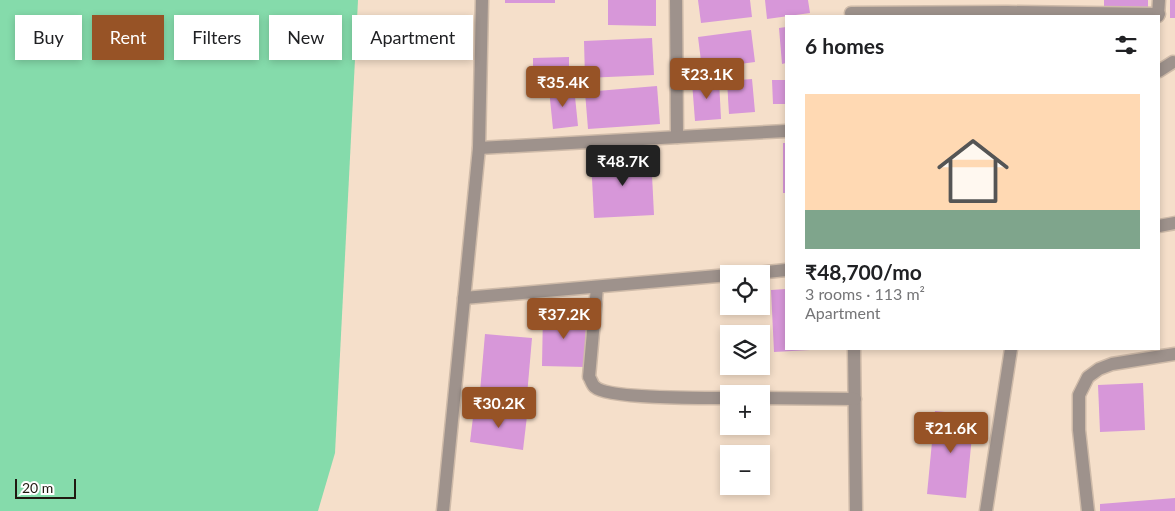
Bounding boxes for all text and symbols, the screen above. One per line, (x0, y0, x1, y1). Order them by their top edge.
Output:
chip: Buy (15, 15, 82, 60)
chip: Rent (92, 15, 164, 60)
chip: Filters (174, 15, 259, 60)
chip: New (269, 15, 342, 60)
chip: Apartment (352, 15, 473, 60)
icon: filters (1112, 31, 1140, 59)
text: 6 homes (805, 33, 884, 58)
pin: ₹23.1K (666, 58, 748, 100)
text: ₹23.1K (681, 64, 733, 83)
pin: ₹35.4K (522, 66, 604, 108)
text: ₹35.4K (537, 72, 589, 91)
icon: home (928, 126, 1018, 216)
pin: ₹48.7K (582, 144, 664, 187)
text: ₹48.7K (597, 151, 649, 170)
text: ₹48,700/mo (805, 259, 922, 284)
map controls (720, 265, 770, 495)
button: locate (720, 265, 770, 315)
text: 3 rooms · 113 m² (805, 284, 925, 303)
pin: ₹37.2K (523, 298, 605, 340)
text: Apartment (805, 303, 880, 322)
text: ₹37.2K (538, 304, 590, 323)
button: layers (720, 325, 770, 375)
button: + (720, 385, 770, 435)
pin: ₹30.2K (458, 386, 540, 429)
text: ₹30.2K (473, 393, 525, 412)
pin: ₹21.6K (910, 412, 992, 454)
text: ₹21.6K (925, 418, 977, 437)
button: − (720, 445, 770, 495)
scale bar (15, 476, 76, 499)
text: 20 m (22, 479, 53, 496)

